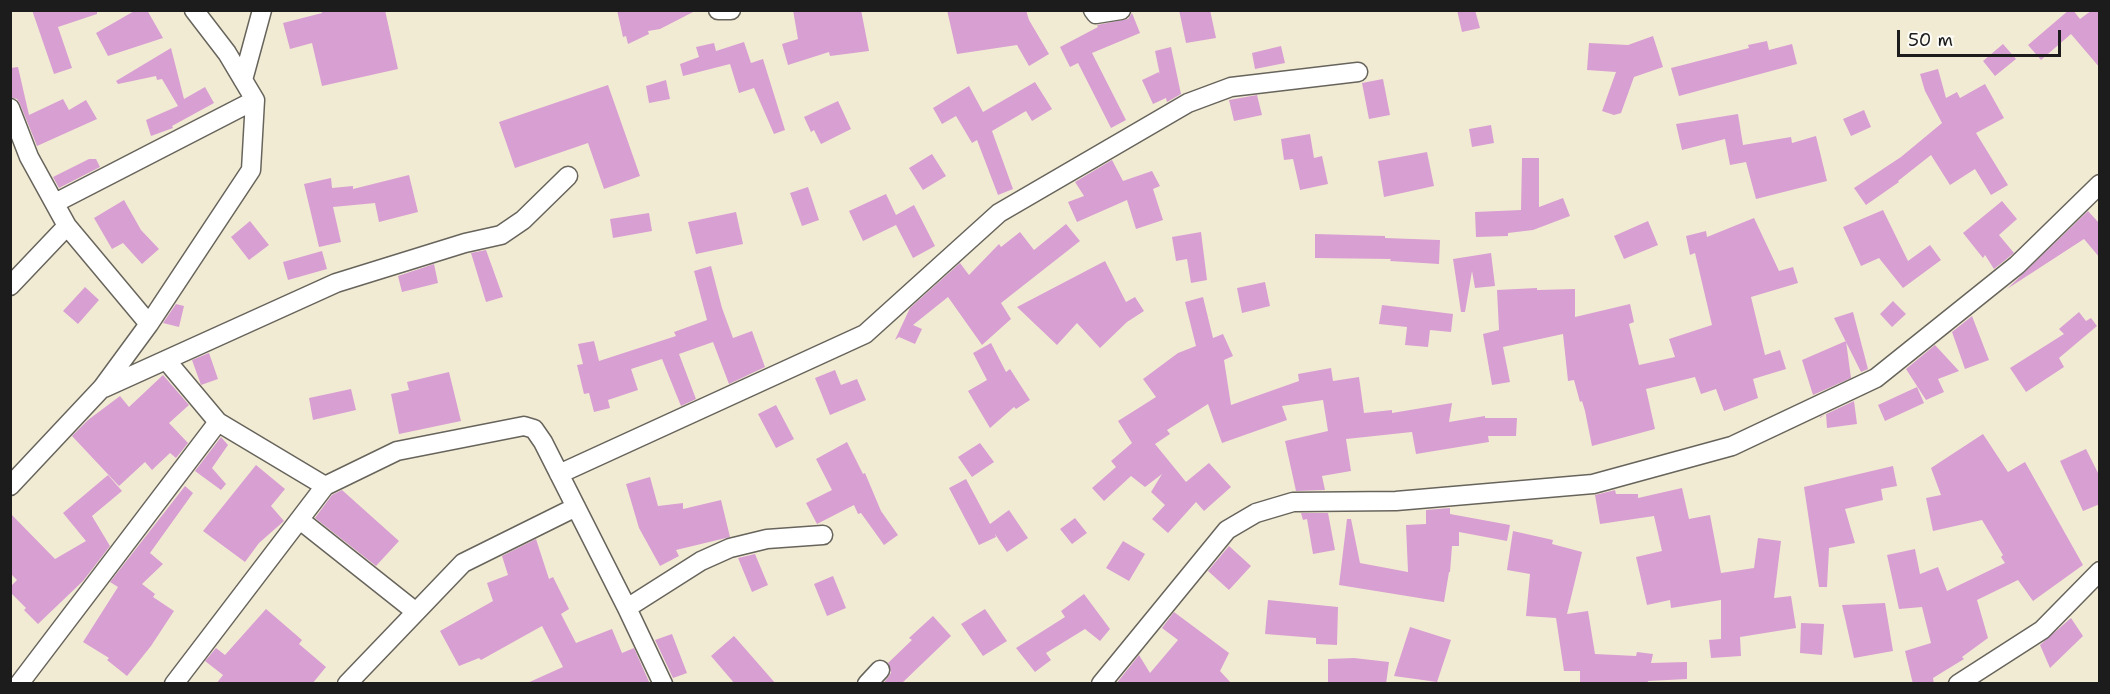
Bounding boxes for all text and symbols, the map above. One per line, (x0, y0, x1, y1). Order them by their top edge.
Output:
scale bar (1900, 18, 2064, 56)
text: 50 m (1908, 28, 1953, 52)

